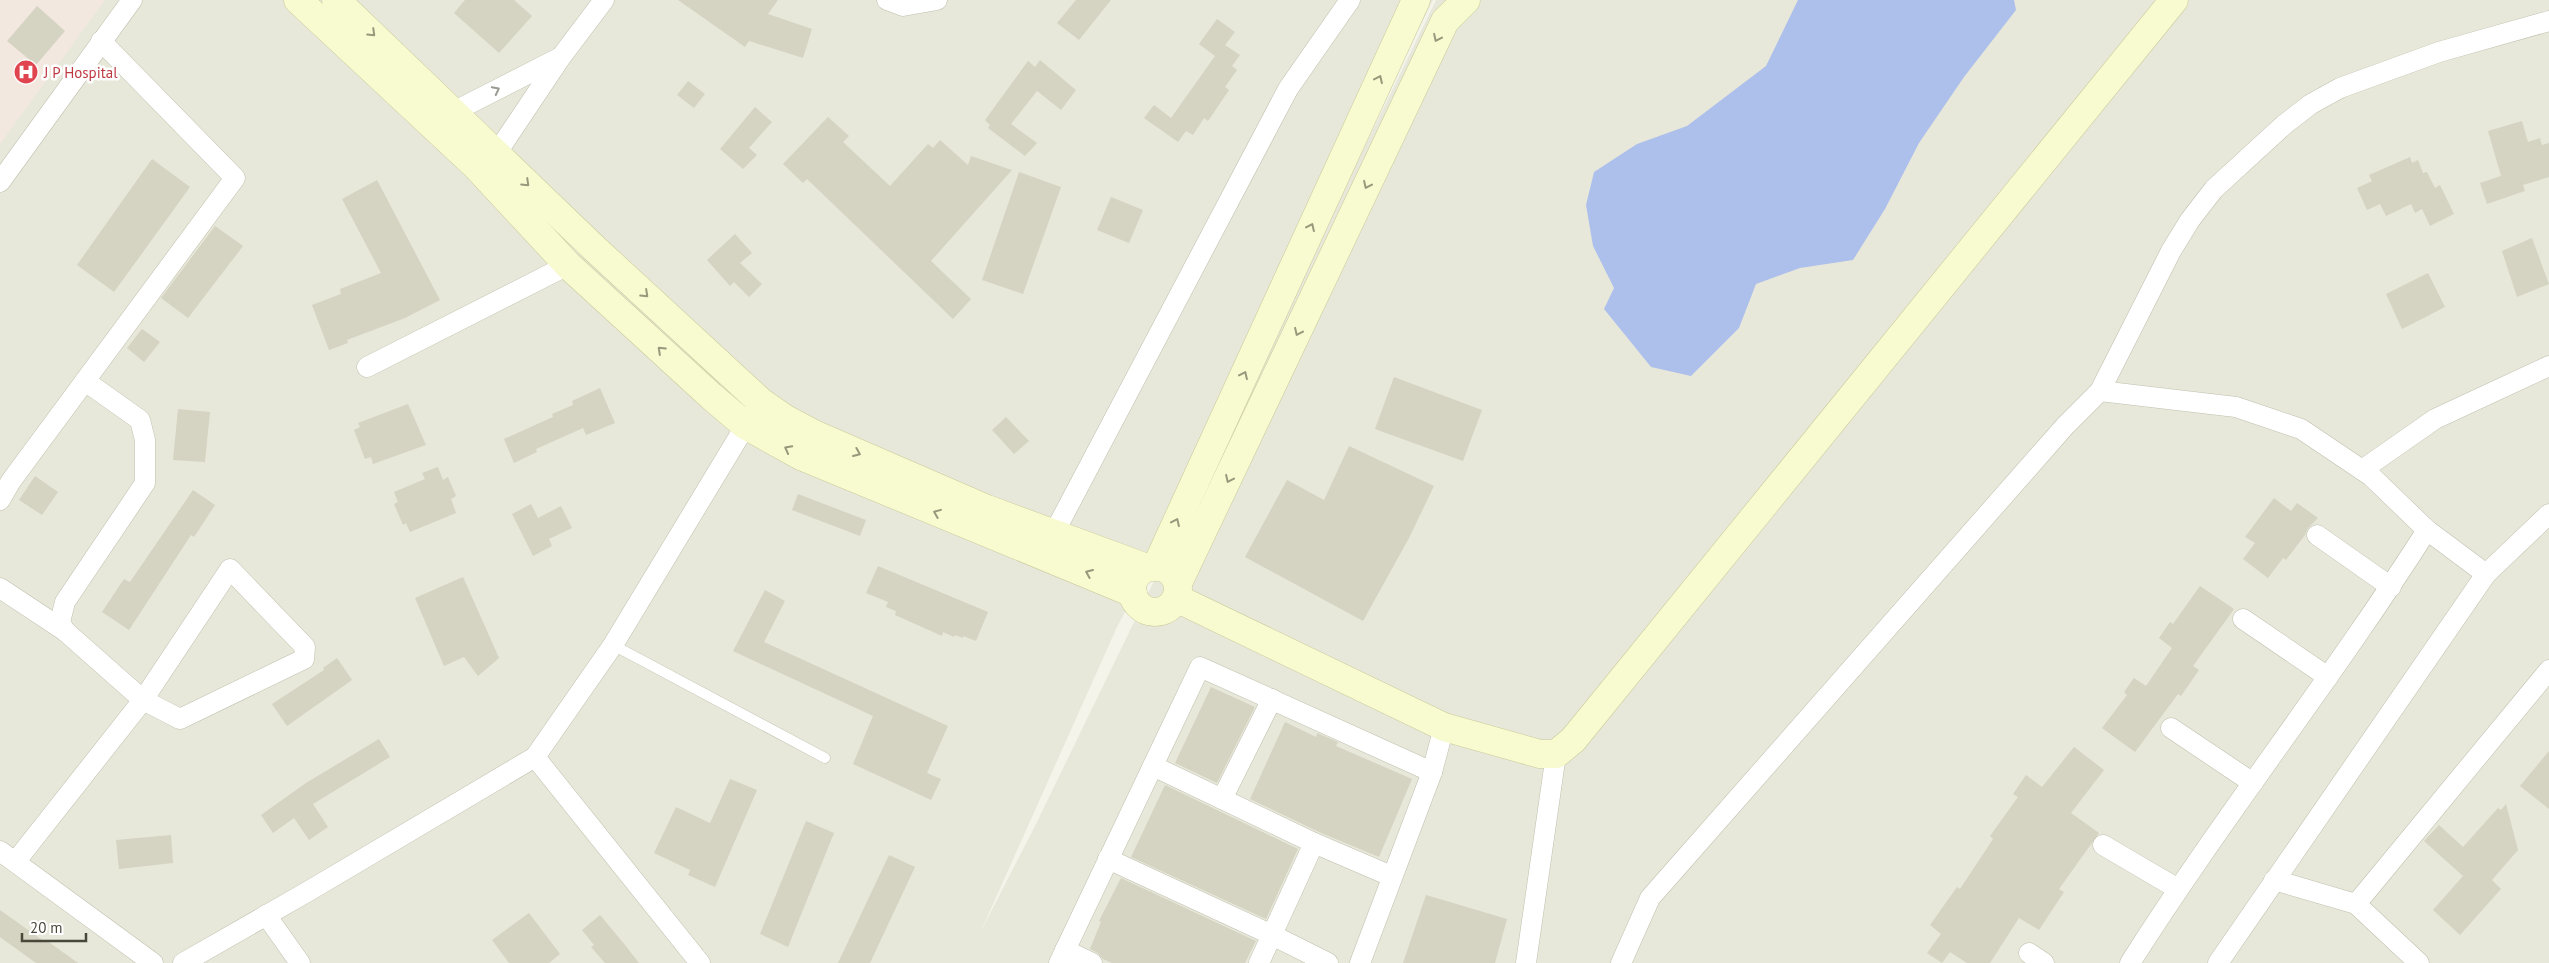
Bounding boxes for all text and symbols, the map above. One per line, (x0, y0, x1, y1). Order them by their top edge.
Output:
one-way arrow (366, 27, 375, 36)
one-way arrow (1433, 33, 1443, 42)
hospital icon: J P Hospital (13, 59, 39, 85)
place label: J P Hospital (43, 63, 118, 82)
one-way arrow (1373, 75, 1383, 84)
one-way arrow (491, 86, 500, 96)
one-way arrow (521, 177, 530, 186)
one-way arrow (1363, 180, 1374, 189)
one-way arrow (1305, 223, 1316, 232)
one-way arrow (639, 289, 648, 298)
one-way arrow (1294, 327, 1304, 336)
one-way arrow (657, 347, 666, 356)
one-way arrow (1237, 371, 1248, 380)
one-way arrow (785, 445, 794, 455)
one-way arrow (852, 446, 861, 457)
one-way arrow (1224, 474, 1235, 483)
one-way arrow (934, 509, 942, 519)
one-way arrow (1170, 518, 1180, 527)
one-way arrow (1085, 569, 1094, 580)
scale bar (22, 910, 86, 942)
text: 20 m (30, 918, 63, 937)

